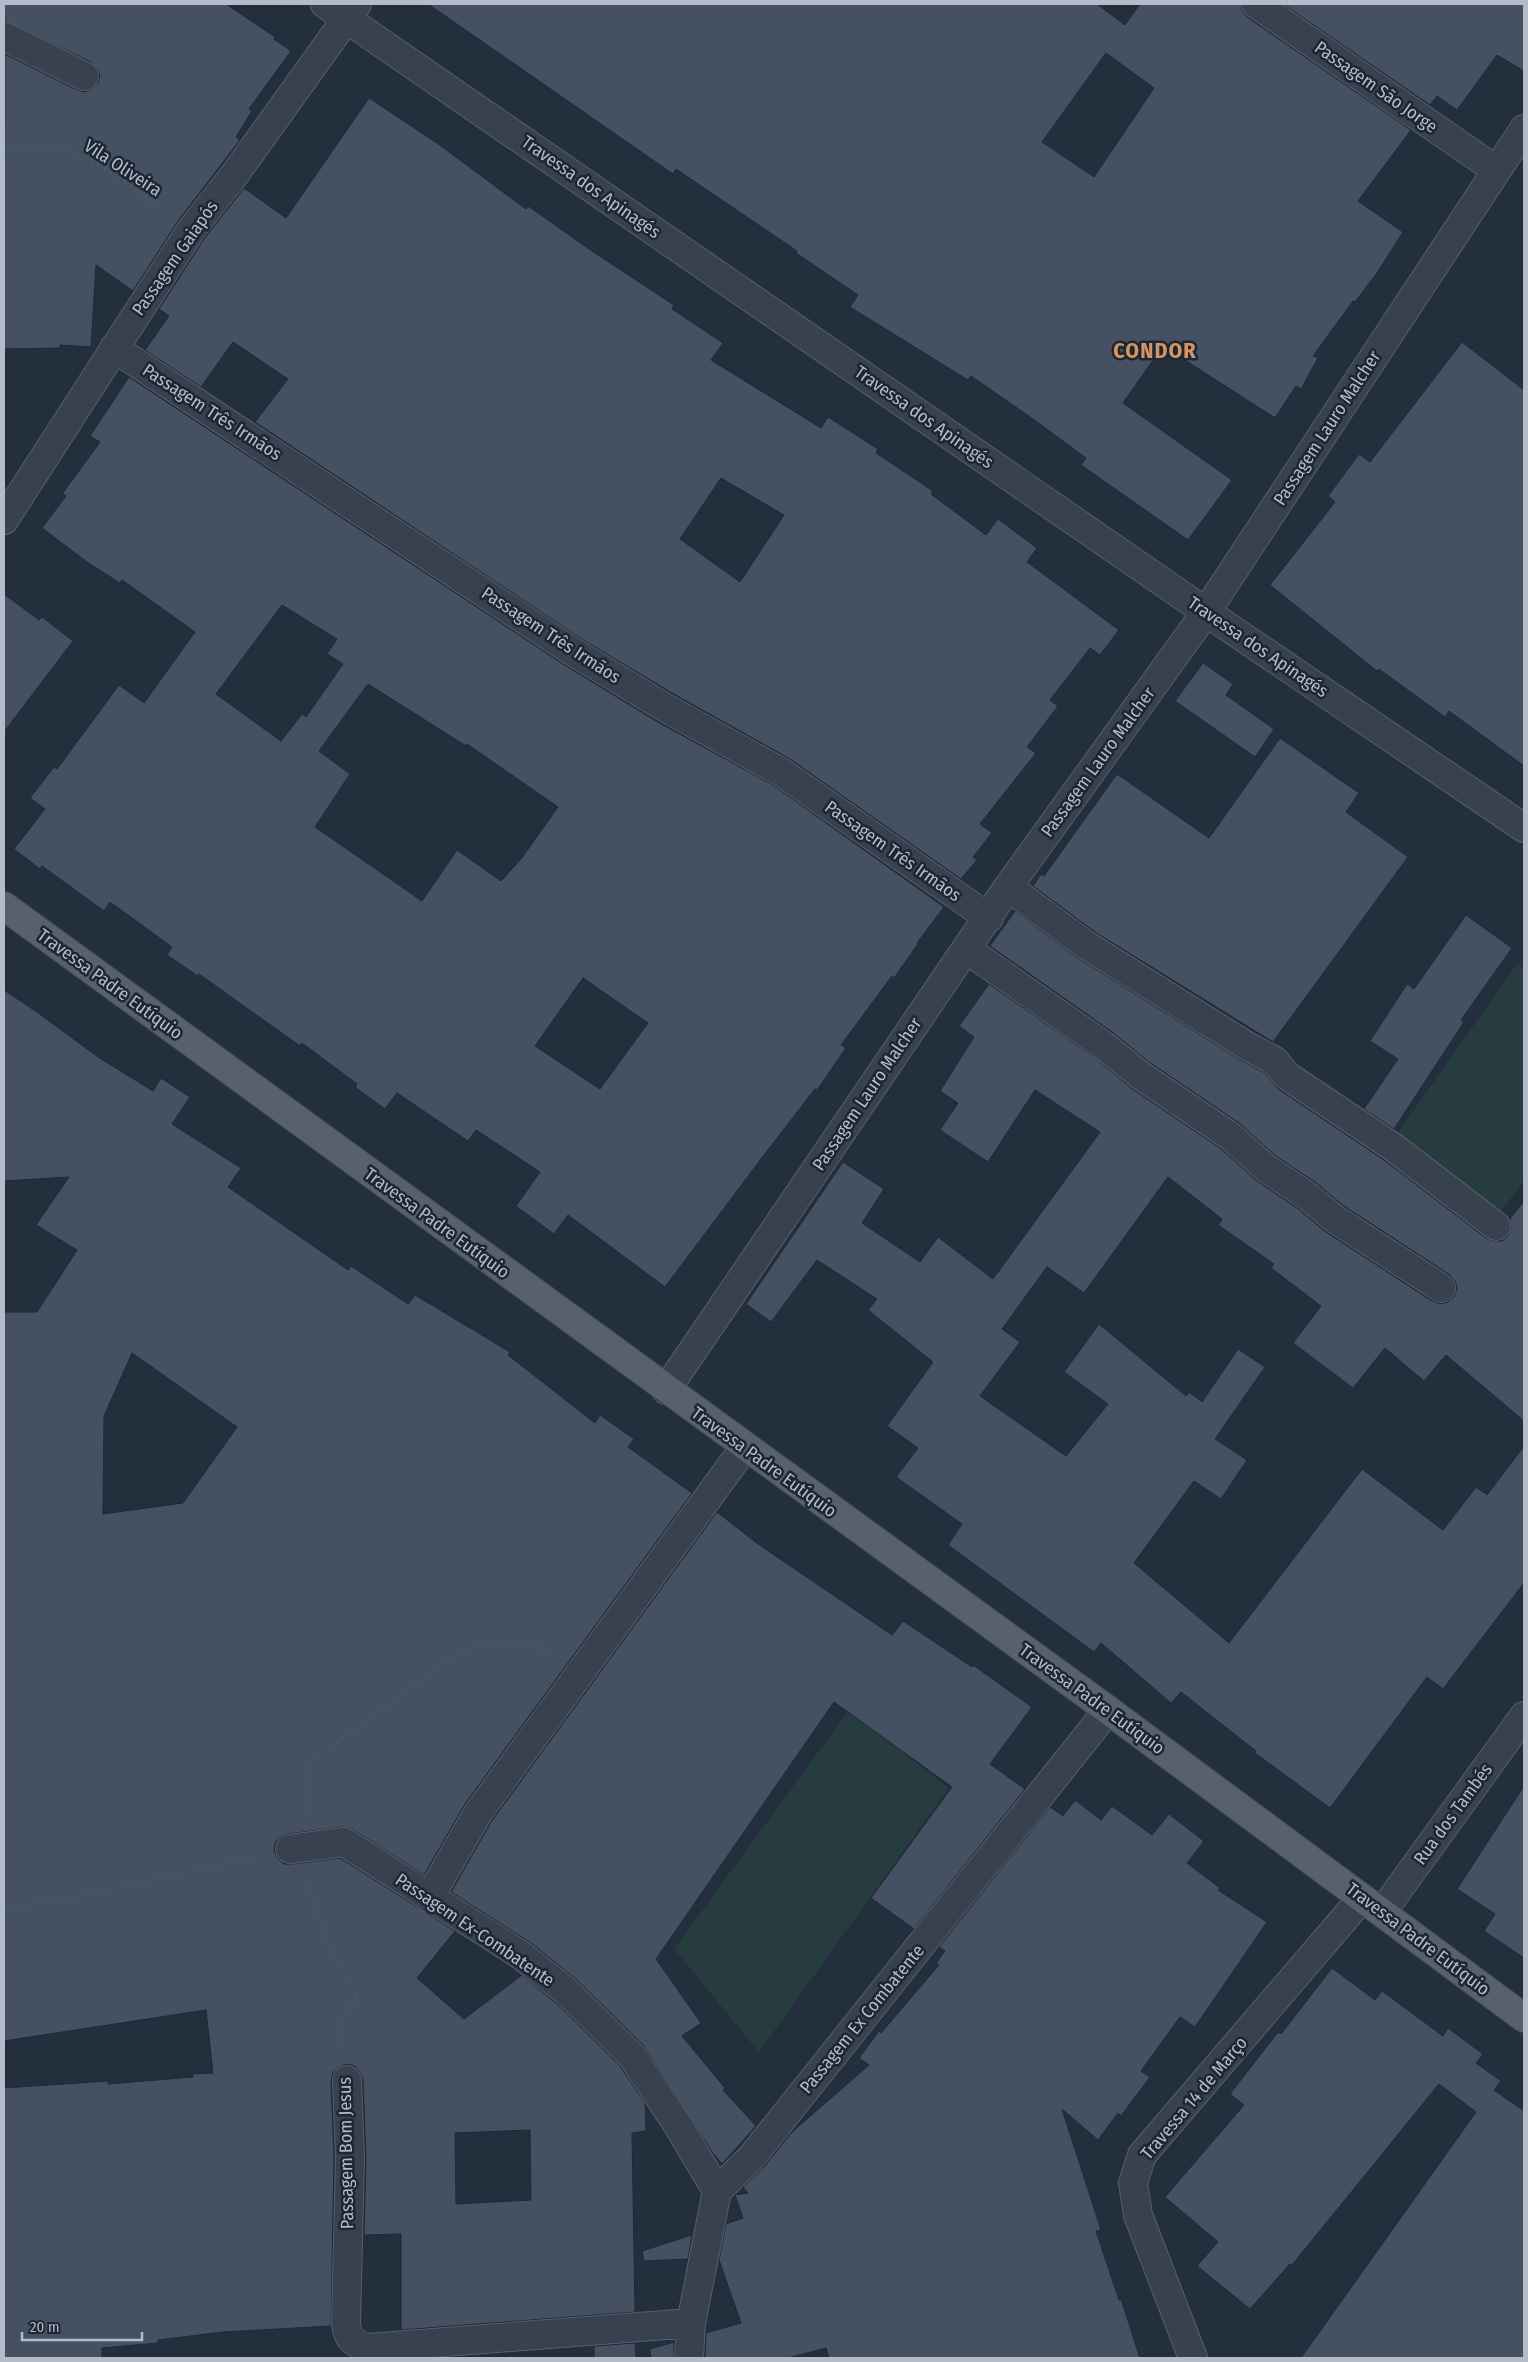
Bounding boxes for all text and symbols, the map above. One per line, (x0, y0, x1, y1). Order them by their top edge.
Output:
street label: Passagem São Jorge (1310, 36, 1442, 138)
street label: Travessa dos Apinagés (517, 131, 665, 243)
street label: Vila Oliveira (80, 135, 166, 201)
street label: Passagem Gaiapós (127, 196, 223, 320)
district label: CONDOR (1113, 337, 1197, 364)
street label: Passagem Lauro Malcher (1269, 346, 1386, 509)
street label: Passagem Três Irmãos (138, 359, 286, 465)
street label: Travessa dos Apinagés (850, 361, 998, 473)
street label: Passagem Três Irmãos (477, 582, 625, 688)
street label: Travessa dos Apinagés (1184, 592, 1333, 702)
street label: Passagem Lauro Malcher (1036, 682, 1160, 841)
street label: Passagem Três Irmãos (821, 796, 966, 906)
street label: Travessa Padre Eutíquio (33, 924, 187, 1044)
street label: Passagem Lauro Malcher (808, 1013, 927, 1175)
street label: Travessa Padre Eutíquio (360, 1163, 514, 1283)
street label: Travessa Padre Eutíquio (687, 1402, 841, 1522)
street label: Travessa Padre Eutíquio (1015, 1639, 1169, 1759)
street label: Rua dos Tambés (1409, 1759, 1497, 1869)
street label: Passagem Ex-Combatente (391, 1869, 559, 1992)
street label: Travessa Padre Eutíquio (1342, 1878, 1494, 2000)
street label: Passagem Ex Combatente (795, 1940, 929, 2098)
street label: Travessa 14 de Março (1136, 2032, 1252, 2164)
street label: Passagem Bom Jesus (334, 2077, 358, 2229)
scale bar (22, 2310, 142, 2342)
text: 20 m (30, 2318, 60, 2336)

